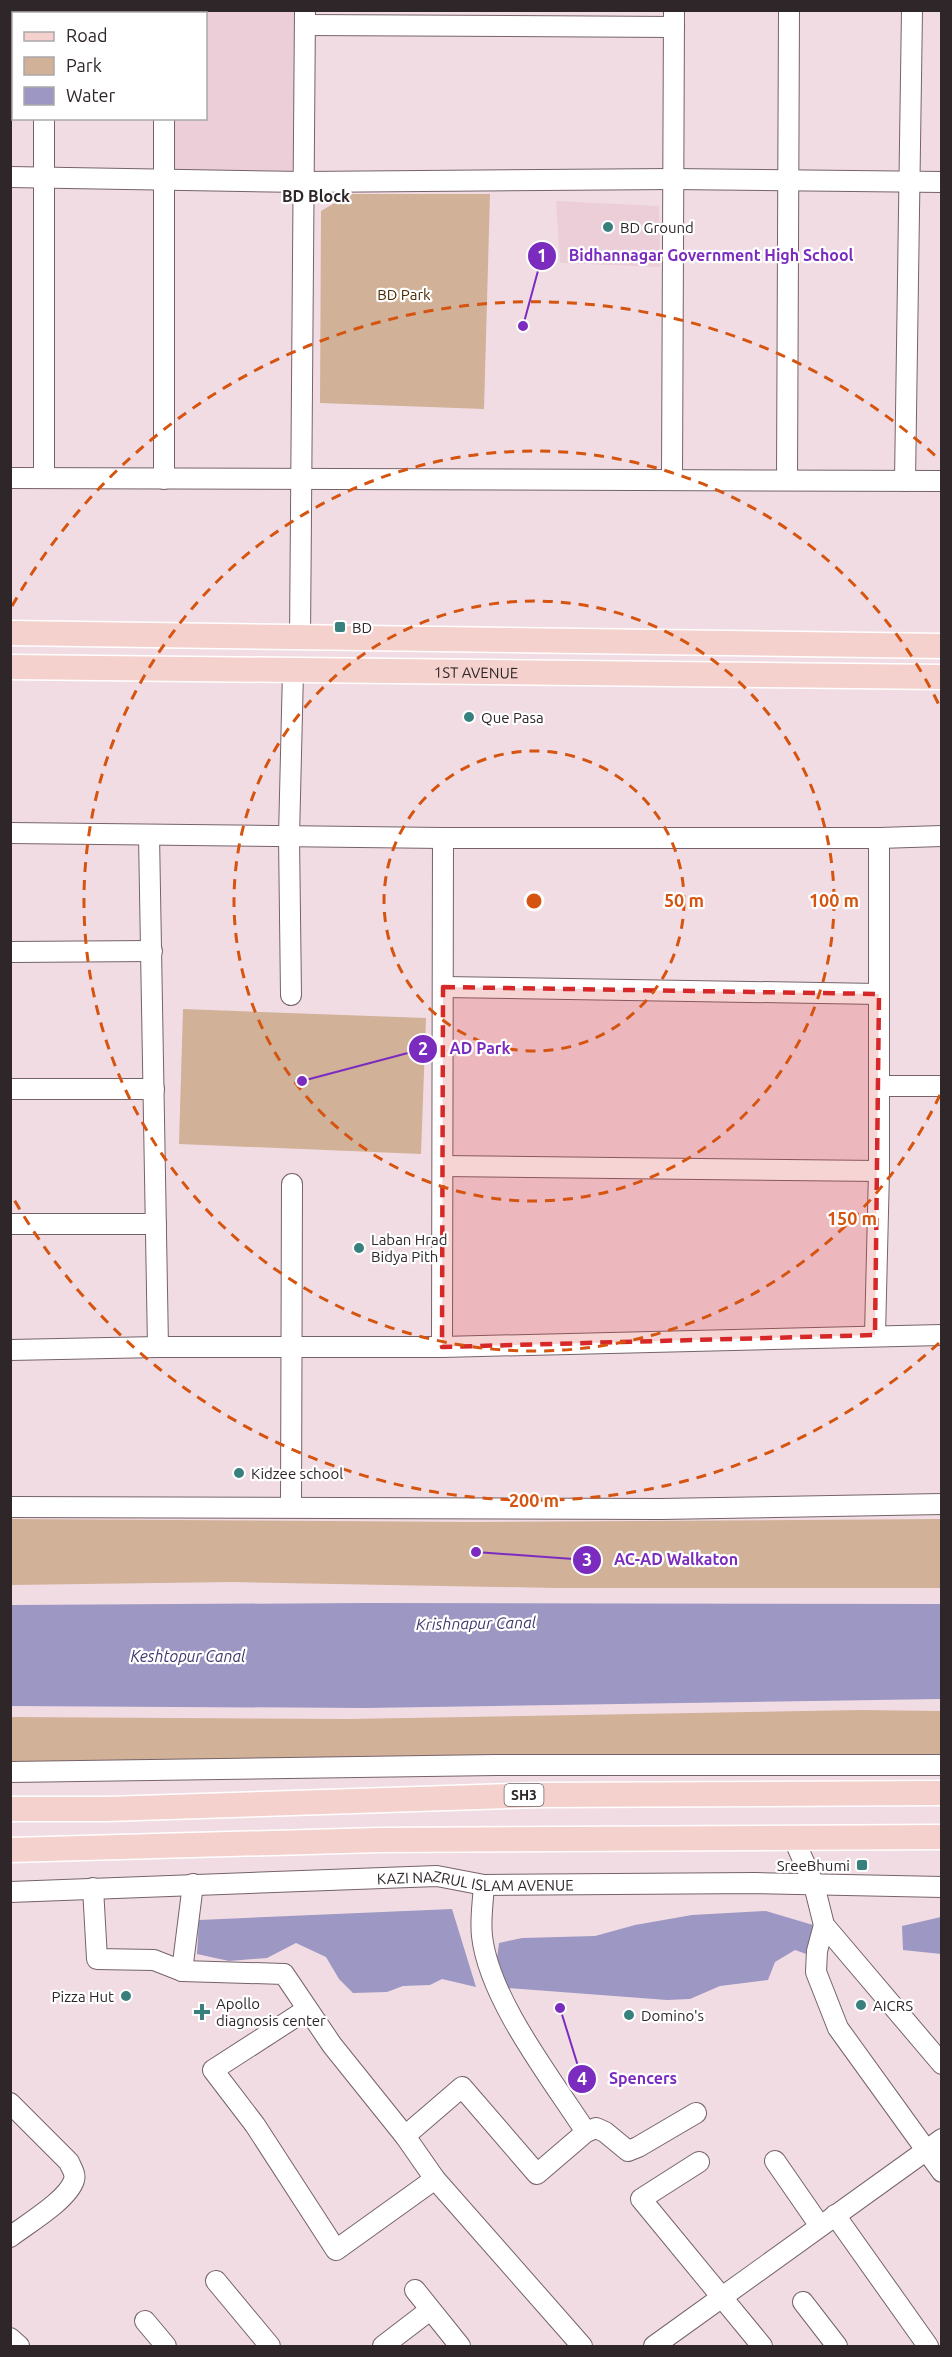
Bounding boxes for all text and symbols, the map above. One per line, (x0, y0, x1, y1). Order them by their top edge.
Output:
legend (12, 12, 207, 120)
text: Road (66, 25, 108, 45)
text: Park (66, 55, 102, 75)
text: Water (66, 85, 116, 105)
district label: BD Block (282, 187, 350, 205)
place label: BD Ground (620, 219, 694, 236)
marker: BD Ground (601, 220, 615, 234)
callout: Bidhannagar Government High School (527, 239, 865, 273)
text: 1 (537, 245, 547, 265)
text: Bidhannagar Government High School (569, 246, 854, 264)
park label: BD Park (377, 286, 431, 303)
place label: BD (352, 619, 372, 636)
marker: BD (333, 620, 347, 634)
street label: 1ST AVENUE (434, 663, 518, 681)
place label: Que Pasa (481, 709, 544, 726)
marker: Que Pasa (462, 710, 476, 724)
text: 50 m (664, 890, 704, 910)
text: 100 m (809, 890, 859, 910)
centre of rings (524, 891, 544, 911)
callout: AD Park (408, 1032, 522, 1066)
text: 2 (418, 1038, 428, 1058)
text: AD Park (450, 1039, 510, 1057)
text: 150 m (827, 1208, 877, 1228)
place label: Laban Hrad Bidya Pith (371, 1231, 447, 1265)
marker: Laban Hrad Bidya Pith (352, 1241, 366, 1255)
place label: Kidzee school (251, 1465, 343, 1482)
marker: Kidzee school (232, 1466, 246, 1480)
text: 200 m (509, 1490, 559, 1510)
callout: AC-AD Walkaton (572, 1543, 751, 1577)
text: 3 (582, 1549, 592, 1569)
text: AC-AD Walkaton (614, 1550, 738, 1568)
water label: Krishnapur Canal (416, 1613, 537, 1633)
water label: Keshtopur Canal (130, 1647, 246, 1665)
road number: SH3 (504, 1784, 544, 1806)
place label: SreeBhumi (777, 1857, 850, 1874)
marker: SreeBhumi (855, 1858, 869, 1872)
street label: KAZI NAZRUL ISLAM AVENUE (377, 1867, 574, 1894)
place label: Pizza Hut (52, 1988, 114, 2005)
marker: Pizza Hut (119, 1989, 133, 2003)
place label: Apollo diagnosis center (216, 1995, 326, 2029)
place label: AICRS (873, 1997, 913, 2014)
marker: AICRS (854, 1998, 868, 2012)
marker: Apollo diagnosis center (193, 2003, 211, 2021)
place label: Domino's (641, 2007, 704, 2024)
marker: Domino's (622, 2008, 636, 2022)
callout: Spencers (567, 2062, 689, 2096)
text: 4 (577, 2068, 587, 2088)
text: Spencers (609, 2069, 677, 2087)

